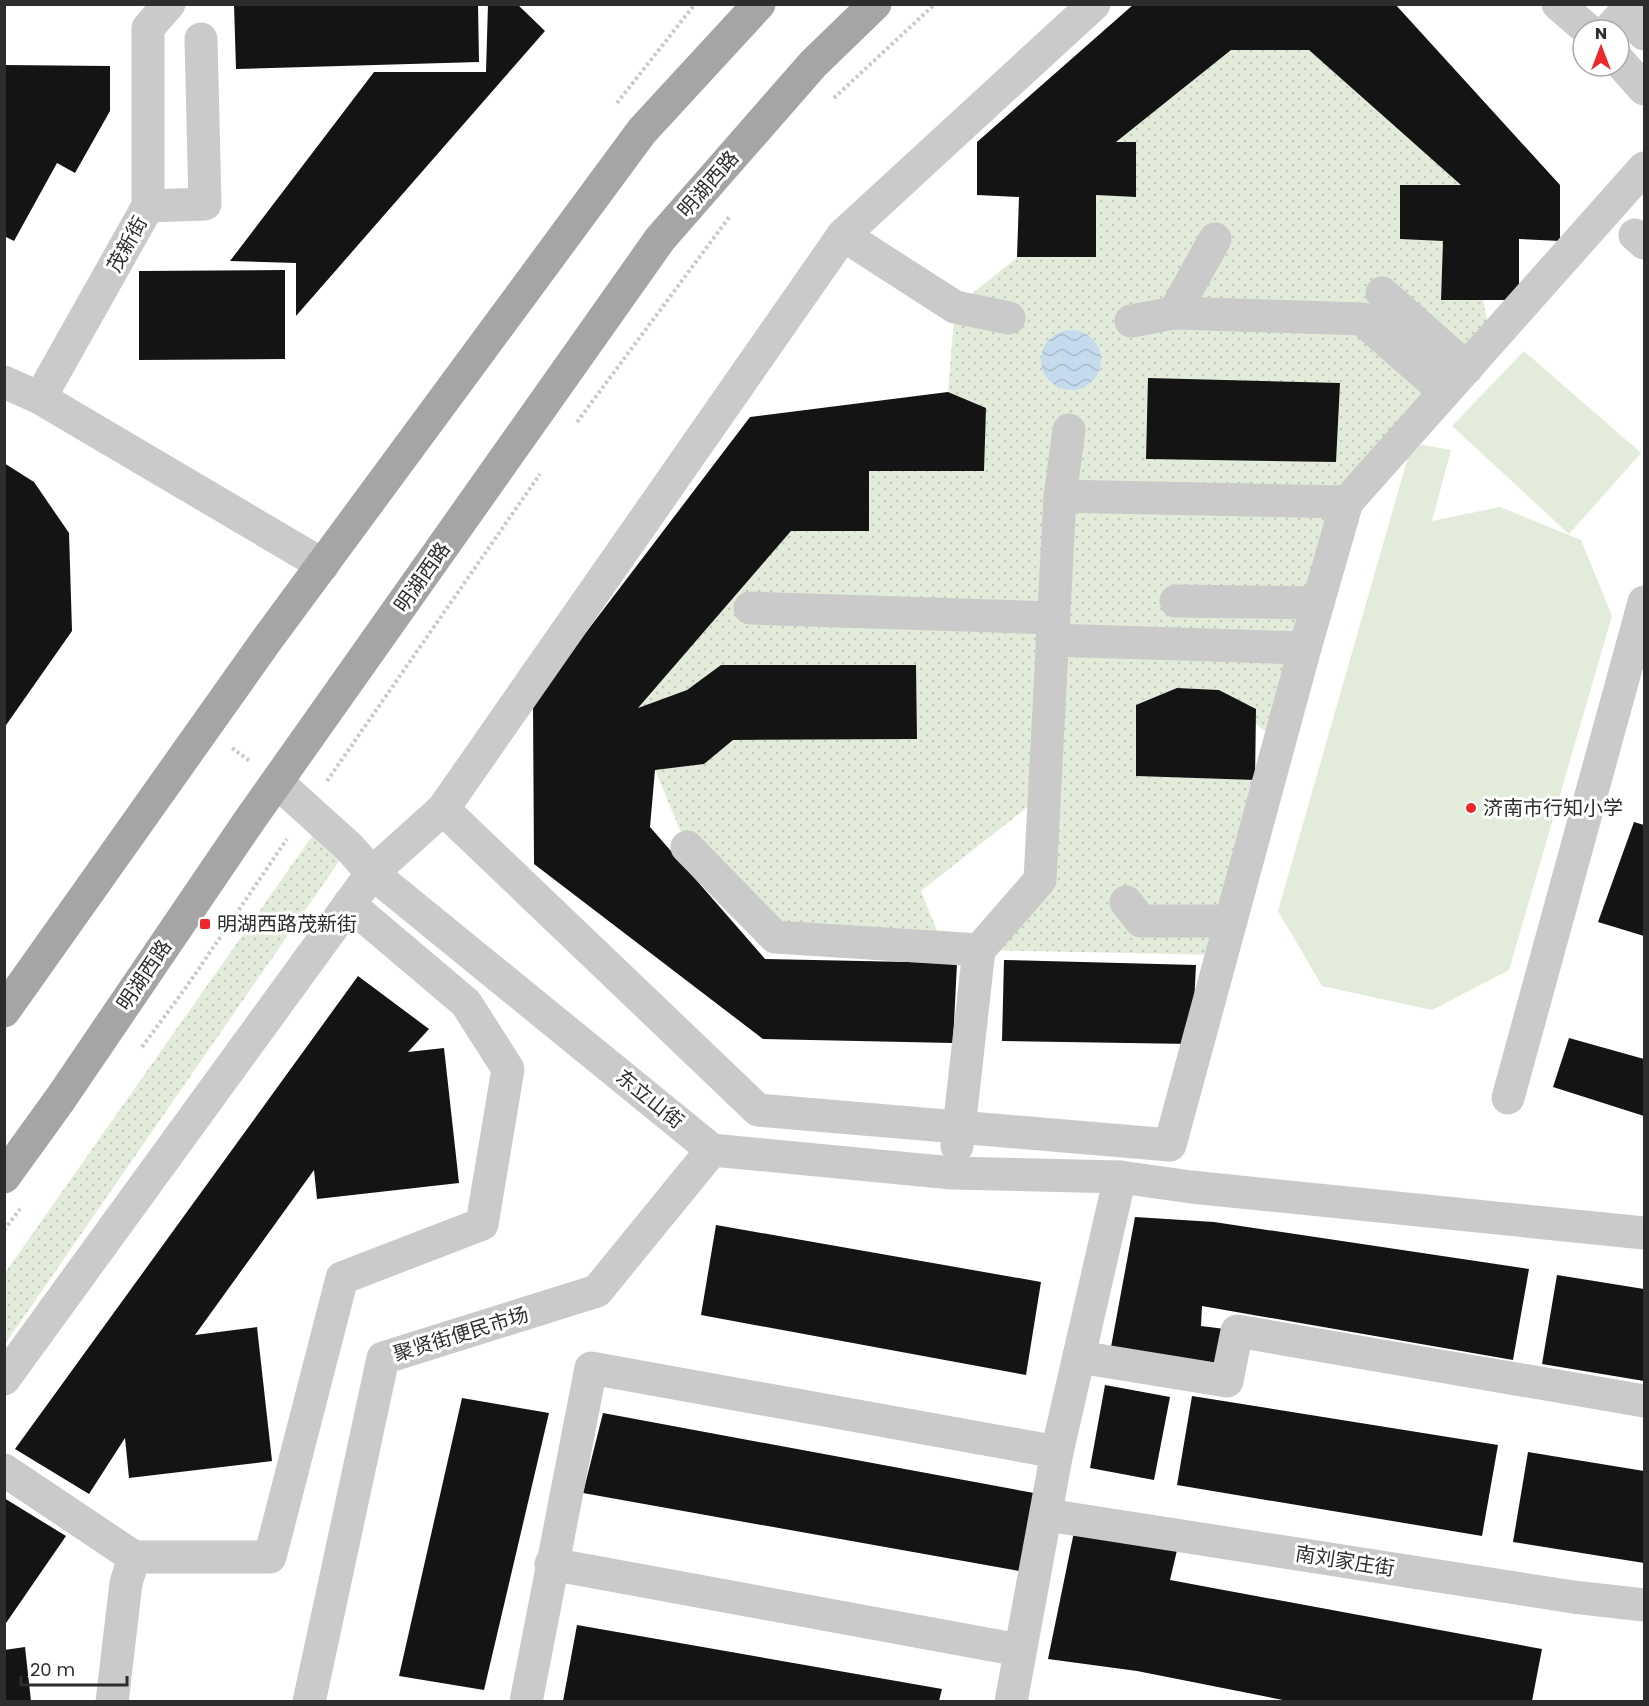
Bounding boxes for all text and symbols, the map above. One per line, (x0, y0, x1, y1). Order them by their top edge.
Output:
north arrow (1571, 18, 1631, 78)
text: N (1595, 22, 1607, 45)
street label: 明湖西路 (671, 145, 745, 223)
street label: 茂新街 (100, 211, 154, 277)
street label: 明湖西路 (388, 536, 456, 618)
place label: 济南市行知小学 (1483, 794, 1623, 822)
marker: 济南市行知小学 (1464, 801, 1478, 815)
place label: 明湖西路茂新街 (217, 910, 357, 938)
marker: 明湖西路茂新街 (198, 917, 212, 931)
street label: 明湖西路 (110, 934, 178, 1016)
street label: 东立山街 (610, 1063, 690, 1135)
street label: 聚贤街便民市场 (390, 1300, 532, 1368)
street label: 南刘家庄街 (1293, 1539, 1397, 1583)
scale bar (21, 1649, 128, 1687)
text: 20 m (30, 1657, 75, 1682)

